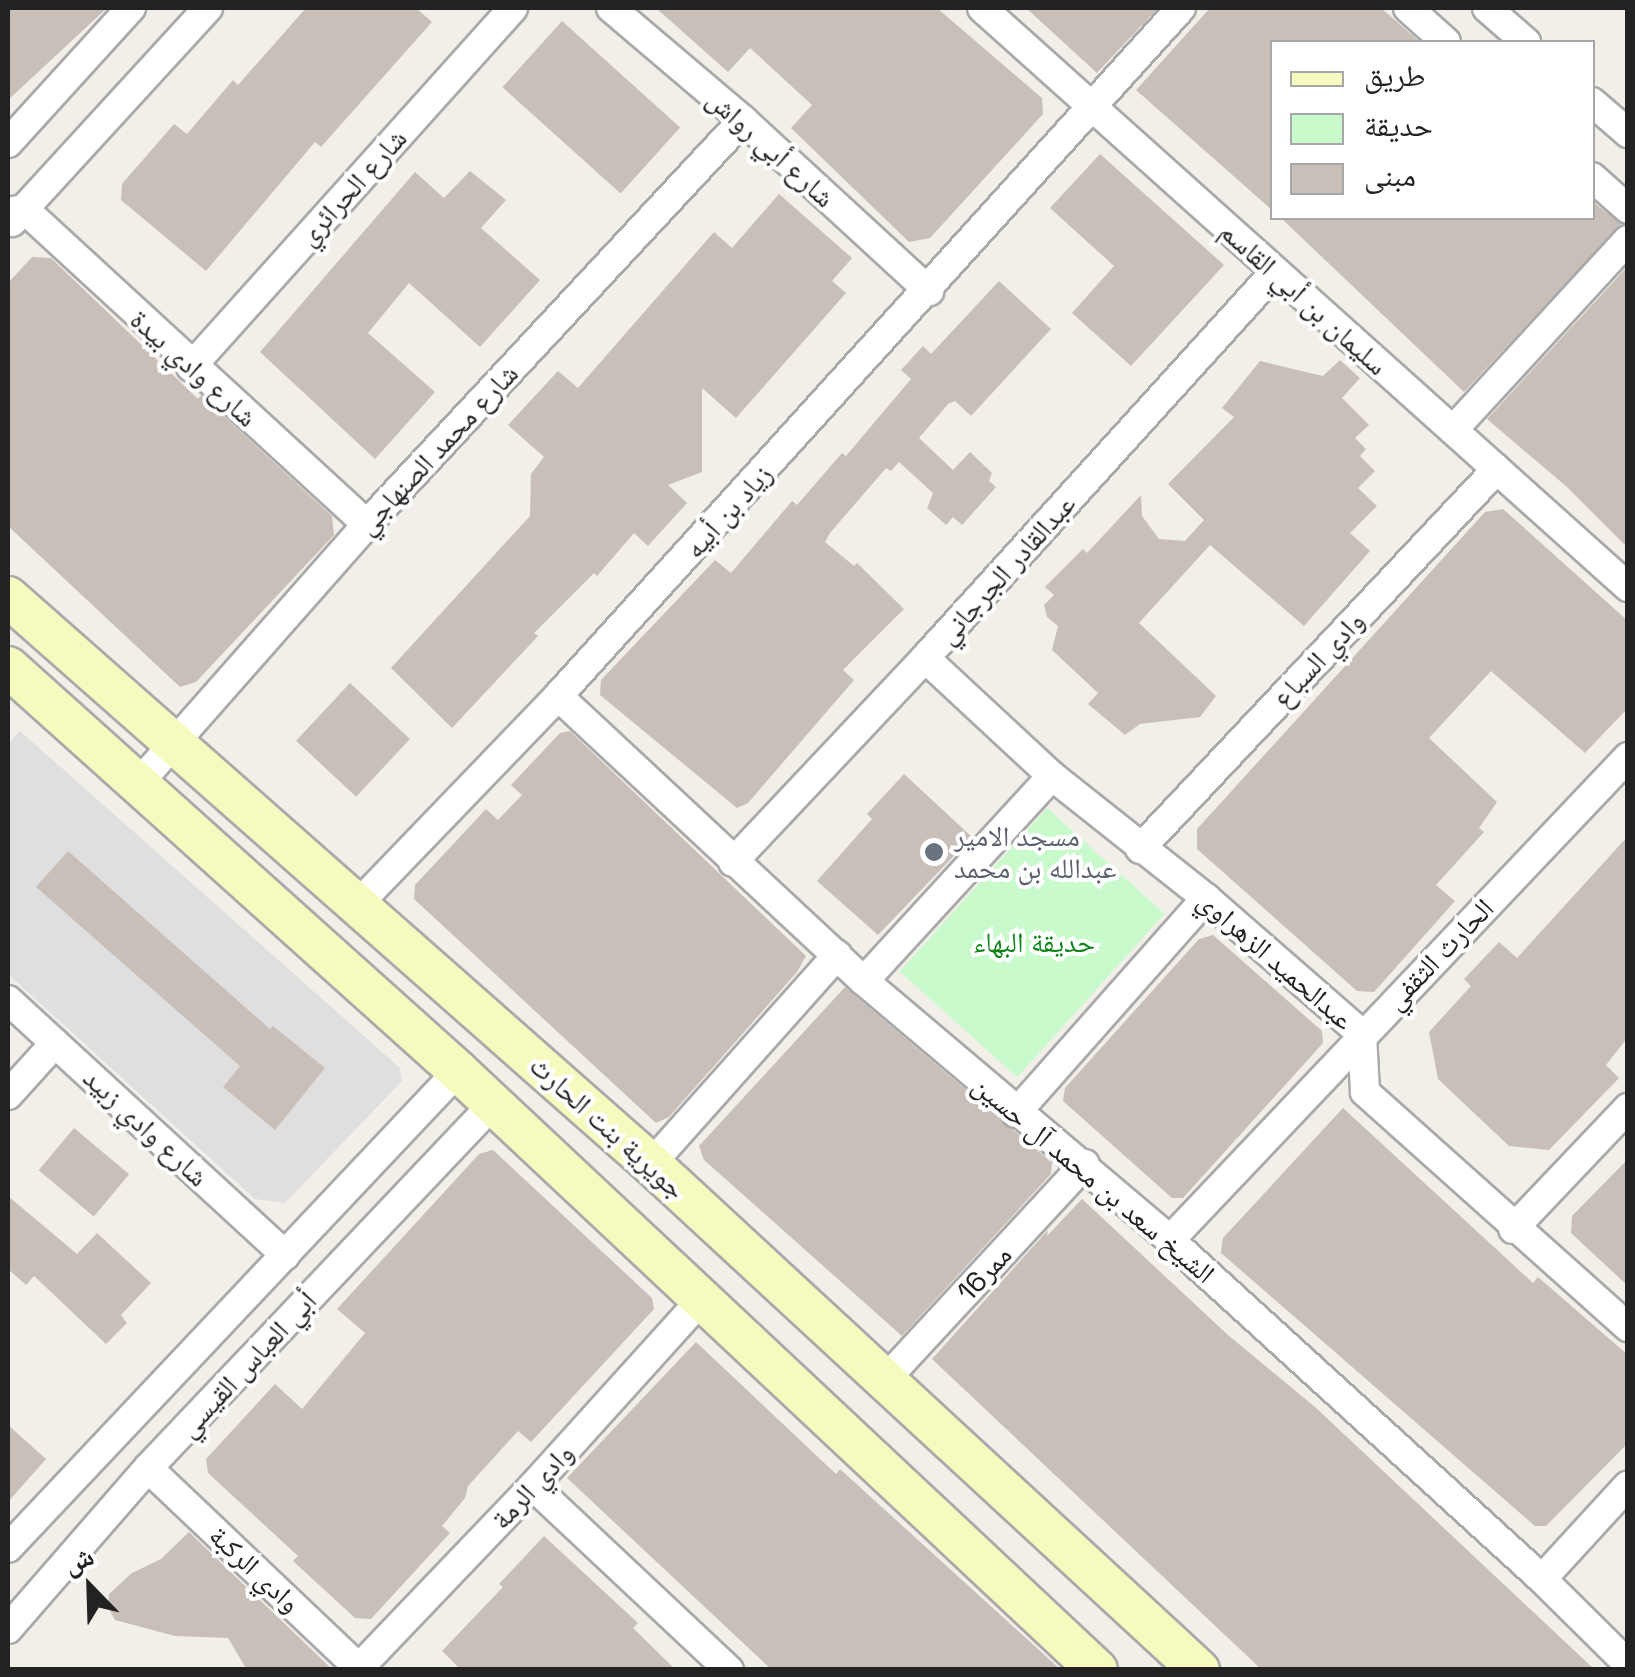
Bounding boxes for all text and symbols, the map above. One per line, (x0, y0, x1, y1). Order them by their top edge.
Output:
legend (1270, 40, 1595, 220)
text: طريق (1364, 56, 1425, 95)
street label: شارع أبي رواش (700, 82, 842, 214)
text: حديقة (1364, 106, 1433, 145)
street label: شارع الحرائري (291, 122, 413, 252)
text: مبنى (1364, 156, 1416, 195)
street label: سليمان بن أبي القاسم (1213, 214, 1395, 382)
street label: شارع وادي بيدة (124, 302, 264, 434)
street label: شارع محمد الصنهاجي (349, 357, 525, 541)
street label: زياد بن أبيه (677, 457, 779, 565)
street label: عبدالقادر الجرجاني (930, 487, 1082, 651)
street label: وادي السباع (1265, 604, 1371, 714)
place label: مسجد الامير عبدالله بن محمد (954, 819, 1116, 885)
marker: مسجد الامير عبدالله بن محمد (923, 841, 945, 863)
street label: عبدالحميد الزهراوي (1191, 883, 1361, 1037)
street label: الحارث الثقفي (1378, 891, 1500, 1017)
park label: حديقة البهاء (973, 925, 1095, 959)
street label: جويرية بنت الحارث (523, 1048, 693, 1206)
street label: شارع وادي زبيد (77, 1061, 215, 1193)
street label: الشيخ سعد بن محمد آل حسين (966, 1068, 1222, 1290)
street label: ممر16 (950, 1238, 1018, 1308)
street label: أبي العباس القيسي (171, 1284, 323, 1444)
street label: وادي الرمة (484, 1436, 580, 1536)
street label: وادي الركبة (203, 1518, 307, 1620)
north arrow (40, 1537, 140, 1637)
text: ش (58, 1537, 99, 1582)

